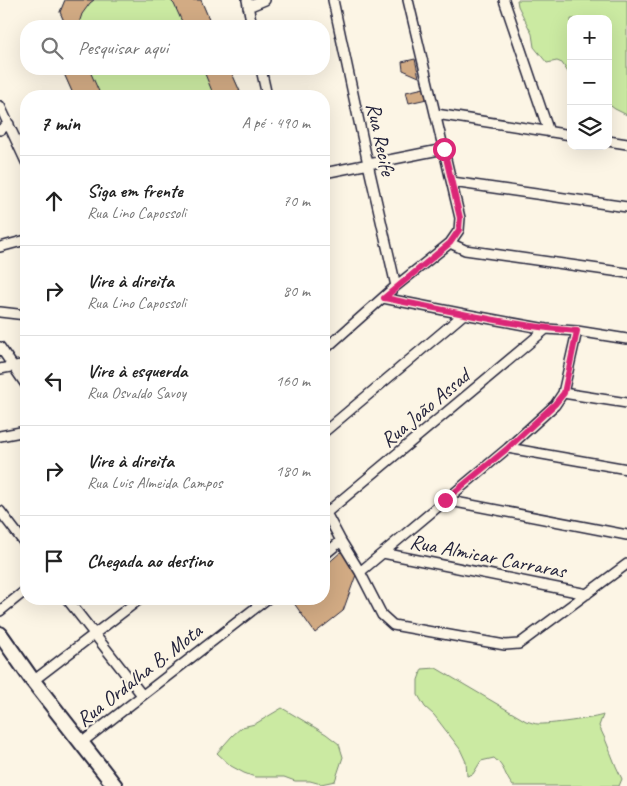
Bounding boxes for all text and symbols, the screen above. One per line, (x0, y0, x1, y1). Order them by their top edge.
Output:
map controls (567, 15, 612, 150)
button: + (567, 15, 612, 60)
search box (20, 20, 330, 75)
icon: search (38, 34, 66, 62)
text: Pesquisar aqui (78, 36, 168, 60)
button: − (567, 60, 612, 105)
street label: Rua Recife (361, 100, 402, 179)
button: layers (567, 105, 612, 150)
text: 7 min (40, 110, 80, 136)
text: A pé · 490 m (242, 113, 310, 133)
route start (433, 138, 456, 161)
text: Siga em frente (87, 179, 183, 203)
icon: ahead (40, 187, 68, 215)
text: 70 m (283, 191, 310, 211)
text: Rua Lino Capossoli (87, 203, 186, 223)
text: Vire à direita (87, 269, 174, 293)
icon: right (40, 277, 68, 305)
text: 80 m (283, 281, 310, 301)
text: Rua Lino Capossoli (87, 293, 186, 313)
text: Vire à esquerda (87, 359, 187, 383)
street label: Rua João Assad (375, 361, 477, 453)
icon: left (40, 367, 68, 395)
text: 160 m (276, 371, 310, 391)
text: Rua Osvaldo Savoy (87, 383, 186, 403)
text: Vire à direita (87, 449, 174, 473)
icon: right (40, 457, 68, 485)
text: 180 m (276, 461, 310, 481)
text: Rua Luis Almeida Campos (87, 473, 222, 493)
route end (434, 489, 457, 512)
street label: Rua Almicar Carraras (408, 528, 570, 584)
icon: arrive (40, 547, 68, 575)
text: Chegada ao destino (87, 549, 213, 573)
street label: Rua Ordalha B. Mota (71, 617, 208, 732)

